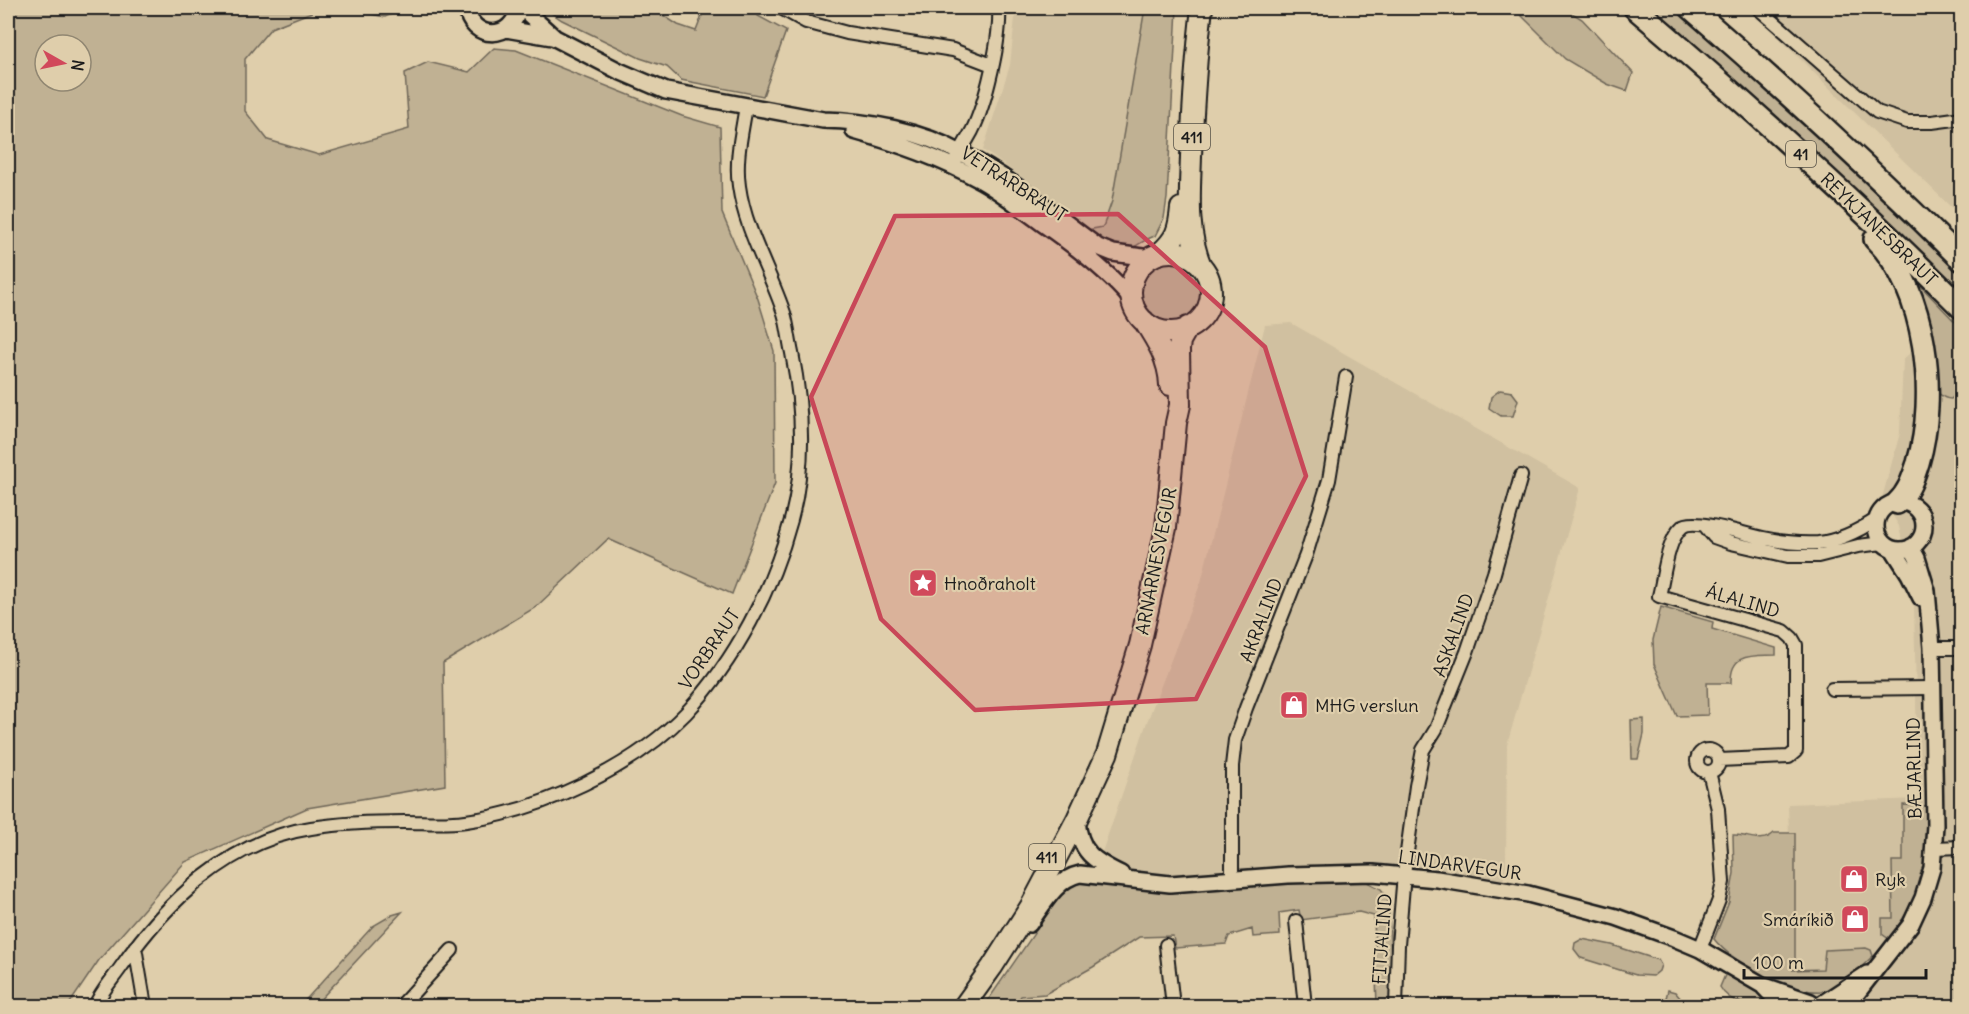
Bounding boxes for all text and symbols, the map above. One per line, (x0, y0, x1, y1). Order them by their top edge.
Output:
north arrow (33, 33, 93, 93)
text: N (67, 58, 89, 72)
road number: 411 (1174, 124, 1210, 150)
street label: VETRARBRAUT (956, 141, 1072, 227)
road number: 41 (1786, 141, 1816, 167)
street label: REYKJANESBRAUT (1816, 167, 1942, 291)
street label: ARNARNESVEGUR (1130, 485, 1182, 637)
place icon: Hnoðraholt (907, 567, 939, 599)
place label: Hnoðraholt (944, 572, 1036, 595)
street label: AKRALIND (1234, 575, 1288, 665)
street label: ÁLALIND (1703, 580, 1783, 622)
street label: ASKALIND (1427, 590, 1479, 680)
street label: VORBRAUT (673, 604, 745, 694)
shop icon: MHG verslun (1278, 689, 1310, 721)
place label: MHG verslun (1315, 694, 1419, 717)
street label: BÆJARLIND (1902, 717, 1926, 819)
road number: 411 (1029, 844, 1065, 870)
street label: LINDARVEGUR (1397, 845, 1523, 885)
shop icon: Ryk (1838, 863, 1870, 895)
place label: Ryk (1875, 868, 1906, 891)
street label: FITJALIND (1367, 893, 1397, 985)
shop icon: Smáríkið (1839, 903, 1871, 935)
place label: Smáríkið (1763, 908, 1834, 931)
scale bar (1744, 942, 1926, 980)
text: 100 m (1753, 951, 1804, 974)

